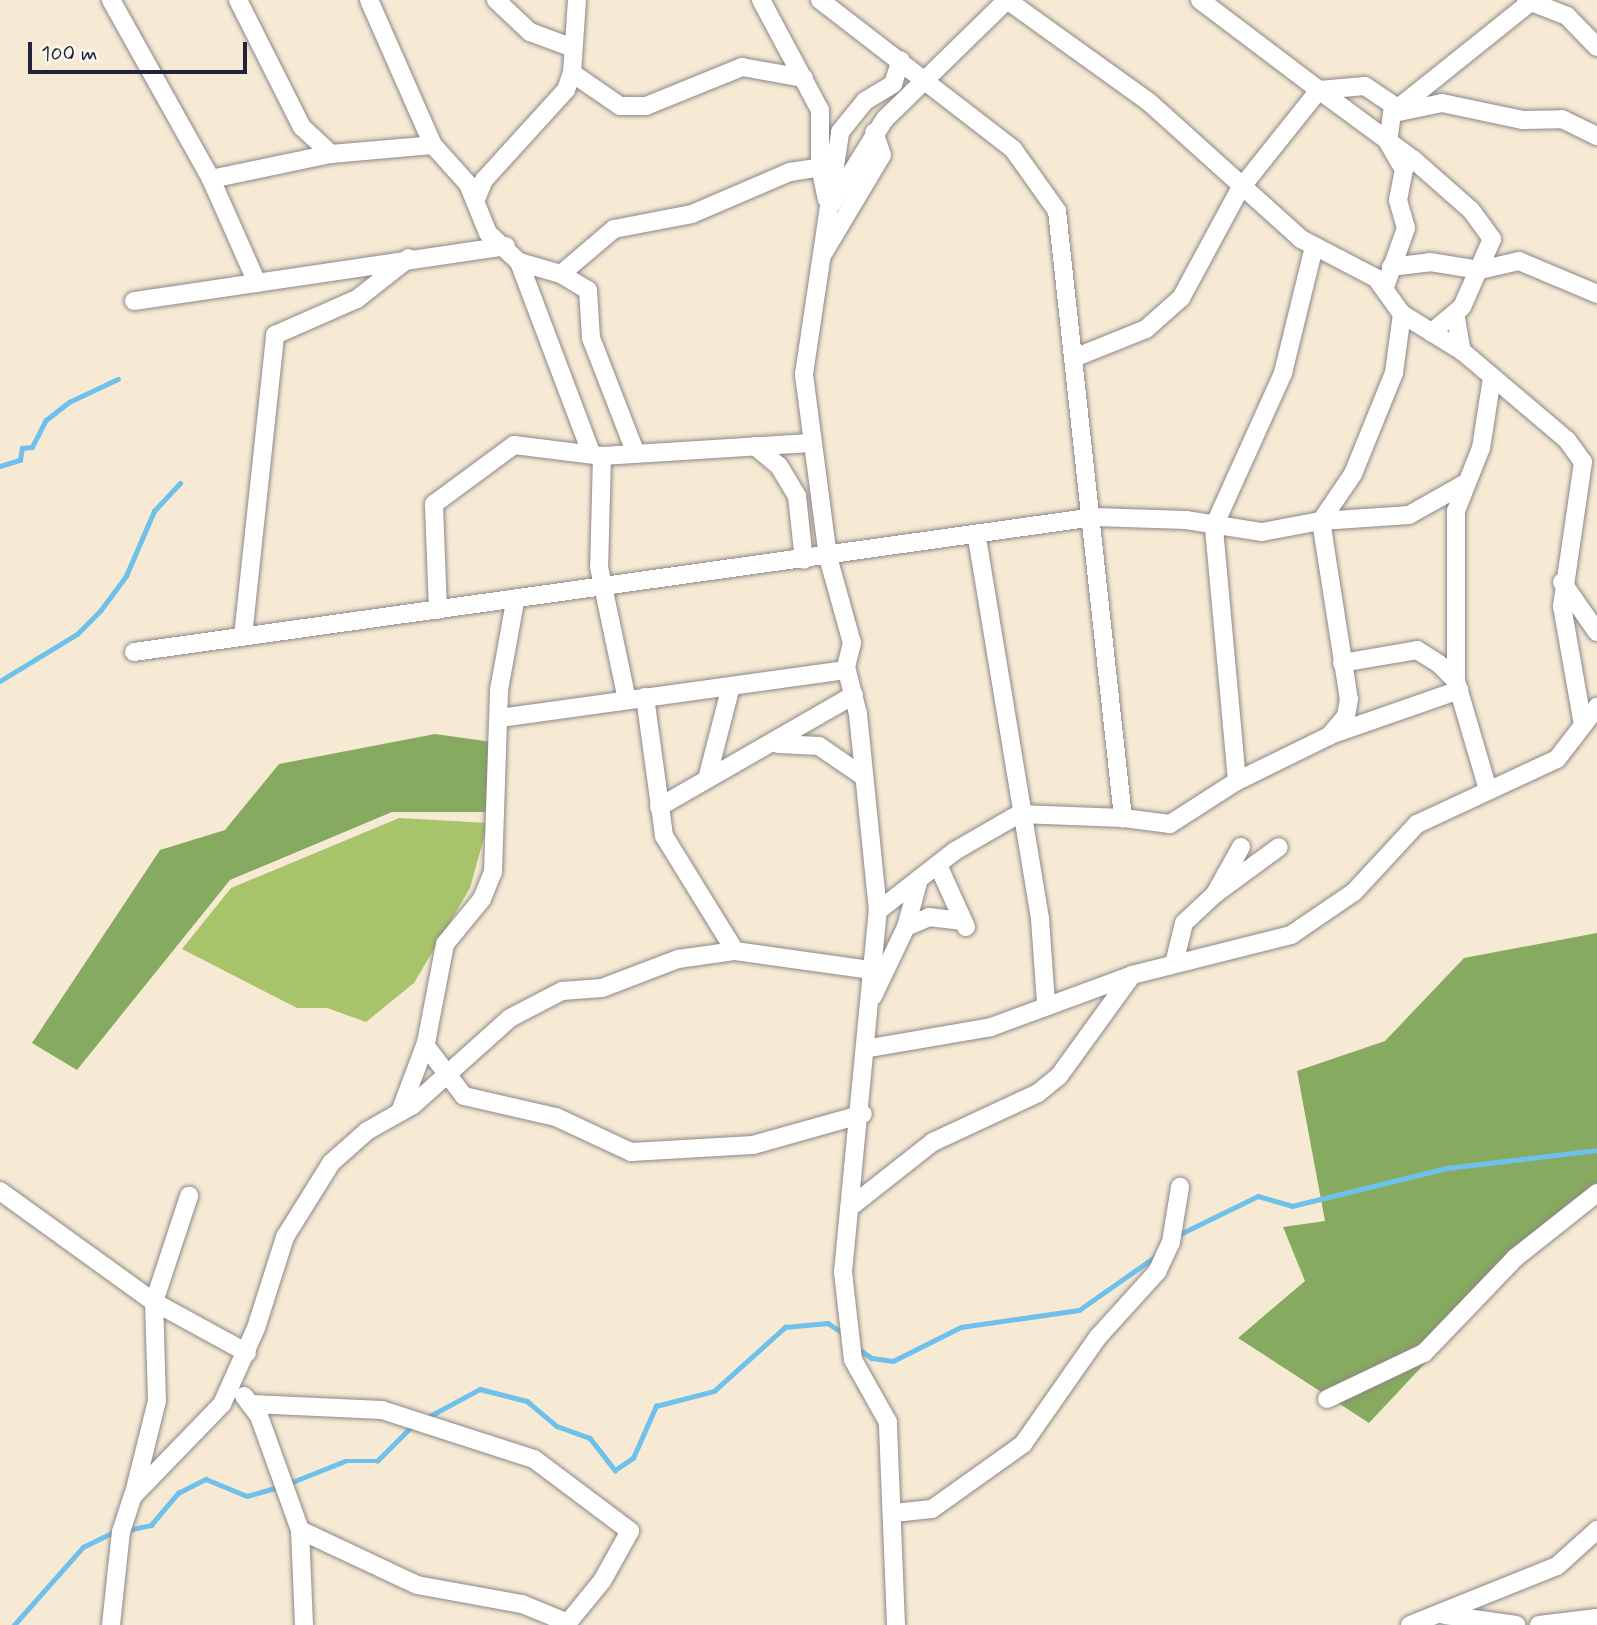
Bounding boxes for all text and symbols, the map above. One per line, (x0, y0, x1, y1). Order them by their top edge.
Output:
scale bar (32, 28, 250, 72)
text: 100 m (41, 40, 97, 68)

